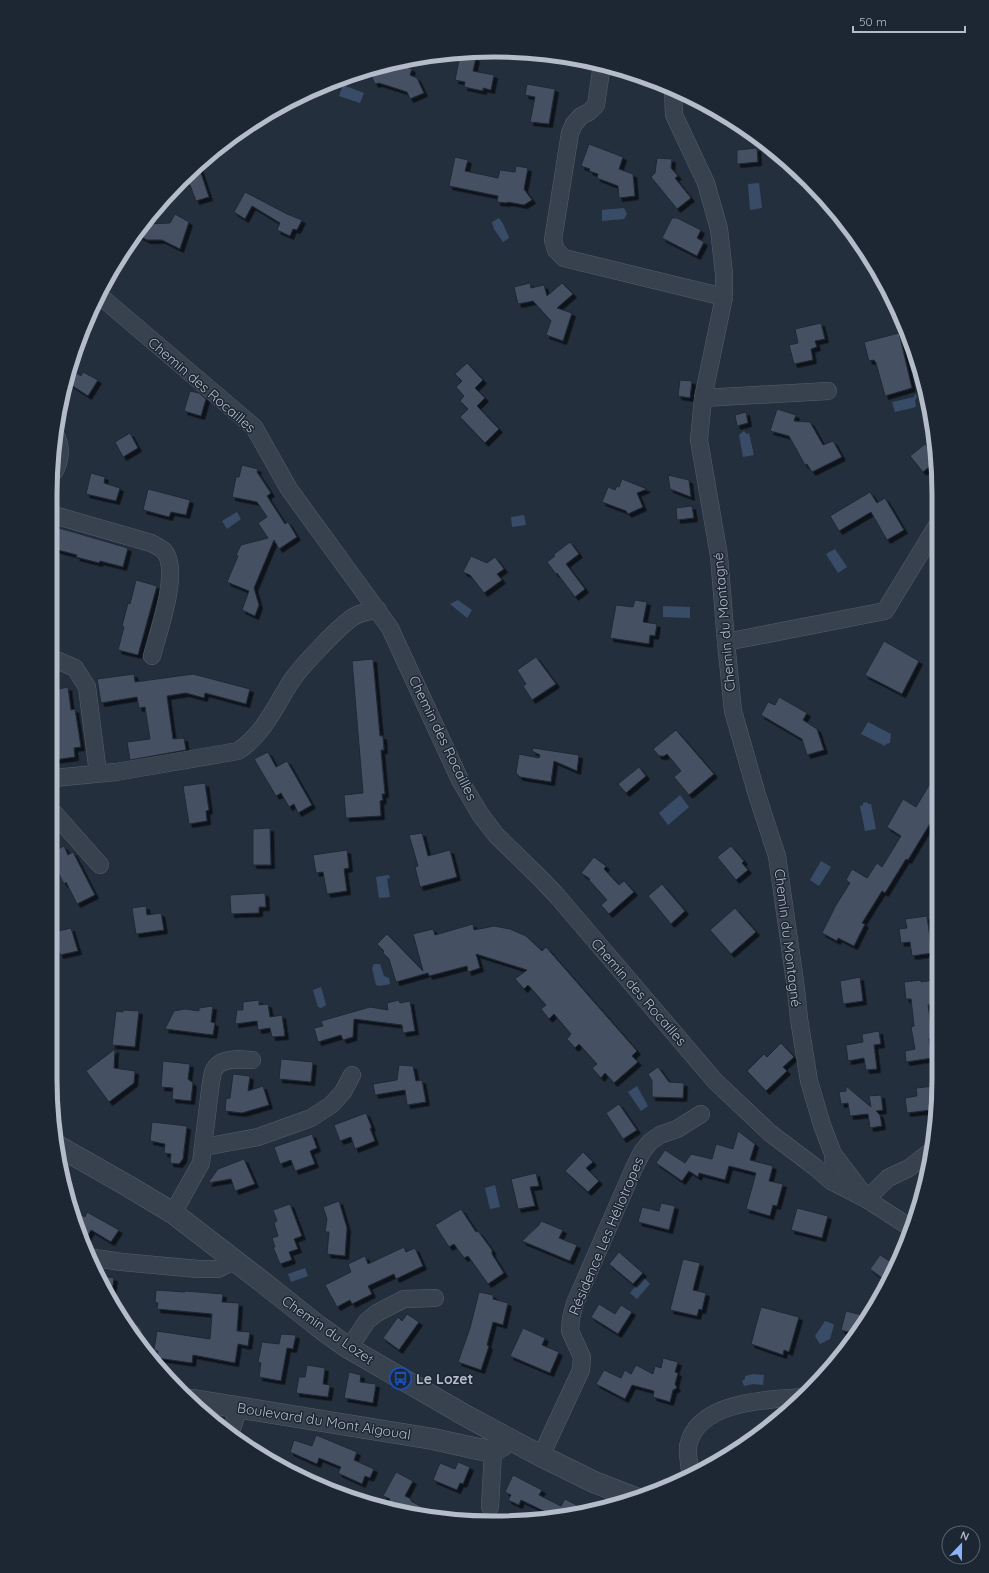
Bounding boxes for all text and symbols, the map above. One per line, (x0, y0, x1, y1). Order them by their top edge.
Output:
scale bar (853, 8, 965, 34)
text: 50 m (859, 14, 887, 29)
street label: Chemin des Rocailles (144, 333, 260, 437)
street label: Chemin du Montagné (709, 552, 739, 692)
street label: Chemin des Rocailles (405, 673, 481, 803)
street label: Chemin du Montagné (771, 868, 805, 1008)
street label: Chemin des Rocailles (587, 934, 691, 1050)
street label: Résidence Les Héliotropes (565, 1154, 647, 1318)
street label: Chemin du Lozet (279, 1292, 378, 1369)
bus stop icon: Le Lozet (388, 1366, 414, 1392)
place label: Le Lozet (416, 1370, 473, 1388)
street label: Boulevard du Mont Aigoual (236, 1398, 412, 1444)
north arrow (941, 1525, 981, 1565)
text: N (958, 1528, 971, 1544)

